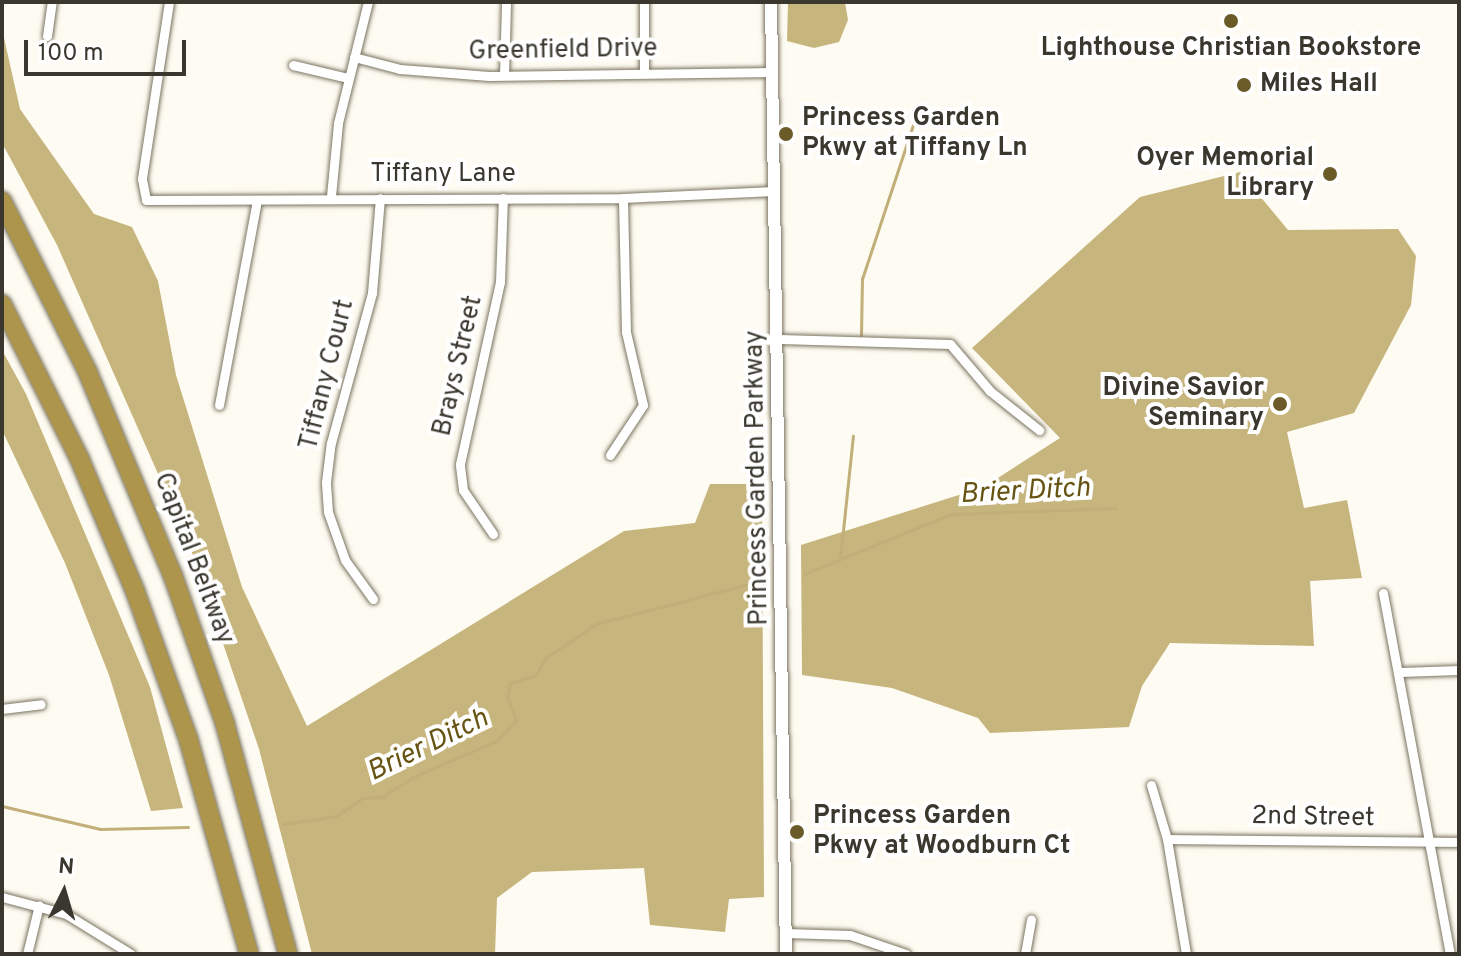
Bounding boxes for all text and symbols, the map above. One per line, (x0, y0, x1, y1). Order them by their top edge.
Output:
marker: Lighthouse Christian Bookstore (1222, 12, 1240, 30)
scale bar (28, 24, 190, 74)
place label: Lighthouse Christian Bookstore (1041, 33, 1421, 65)
street label: Greenfield Drive (468, 34, 658, 68)
text: 100 m (38, 39, 104, 69)
place label: Miles Hall (1260, 69, 1378, 101)
marker: Miles Hall (1235, 76, 1253, 94)
place label: Princess Garden Pkwy at Tiffany Ln (802, 103, 1028, 164)
marker: Princess Garden Pkwy at Tiffany Ln (777, 125, 795, 143)
place label: Oyer Memorial Library (1136, 143, 1314, 204)
street label: Tiffany Lane (370, 159, 516, 191)
marker: Oyer Memorial Library (1321, 165, 1339, 183)
street label: Brays Street (428, 293, 490, 439)
street label: Tiffany Court (294, 296, 362, 454)
street label: Princess Garden Parkway (740, 330, 776, 626)
place label: Divine Savior Seminary (1102, 373, 1264, 434)
marker: Divine Savior Seminary (1271, 395, 1289, 413)
street label: Capital Beltway (146, 469, 240, 649)
water label: Brier Ditch (959, 472, 1091, 512)
water label: Brier Ditch (362, 702, 494, 790)
place label: Princess Garden Pkwy at Woodburn Ct (813, 801, 1070, 862)
street label: 2nd Street (1251, 801, 1375, 835)
marker: Princess Garden Pkwy at Woodburn Ct (788, 823, 806, 841)
north arrow (24, 852, 104, 932)
text: N (57, 853, 75, 882)

